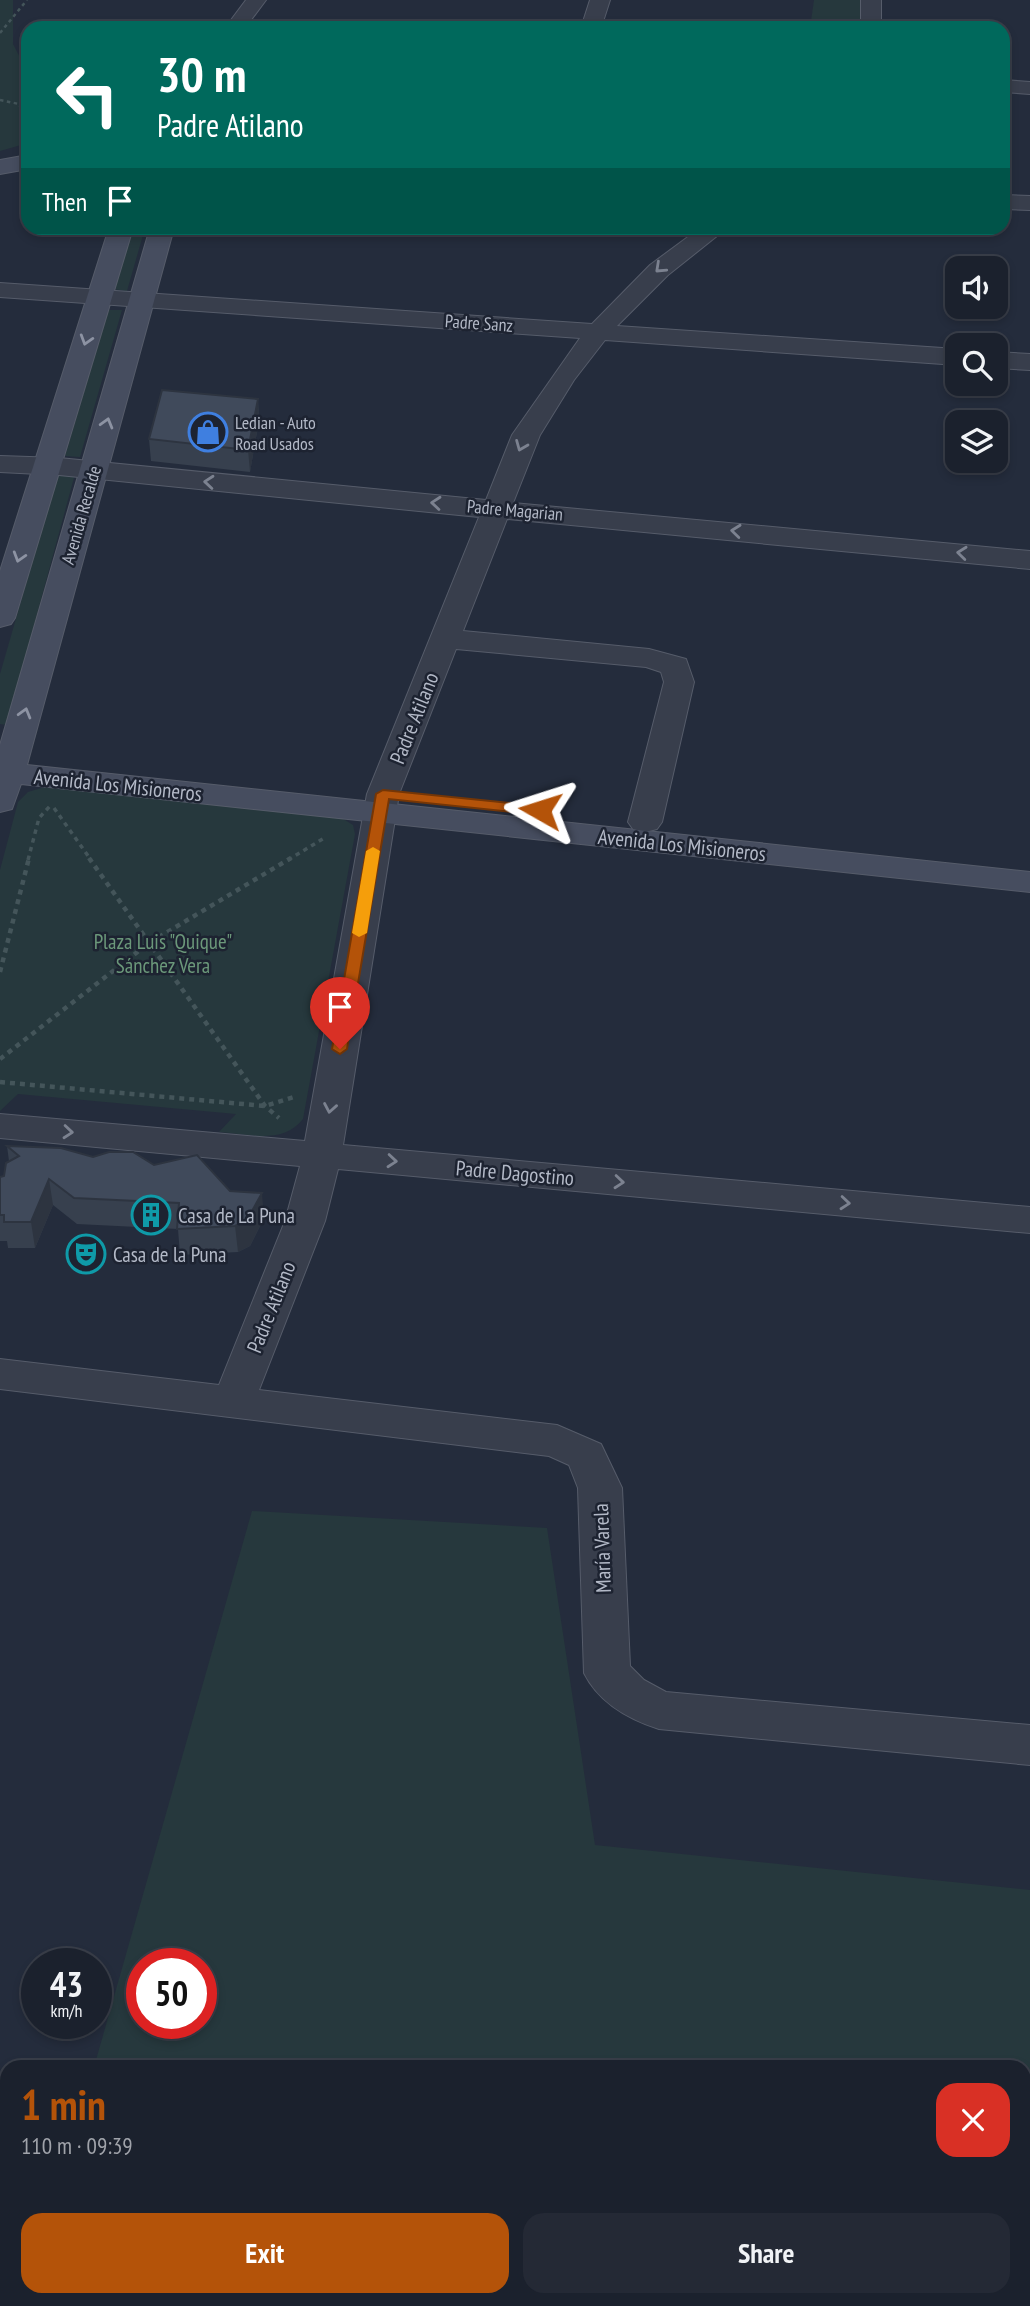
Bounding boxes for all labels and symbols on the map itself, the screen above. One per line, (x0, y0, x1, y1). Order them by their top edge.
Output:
one-way arrow (655, 260, 668, 272)
street label: Padre Sanz (444, 309, 514, 337)
one-way arrow (80, 333, 94, 345)
shop icon: Ledian - Auto Road Usados (187, 411, 229, 453)
place label: Ledian - Auto Road Usados (235, 411, 316, 455)
one-way arrow (98, 417, 113, 429)
one-way arrow (516, 440, 530, 452)
street label: Avenida Recalde (56, 463, 106, 567)
one-way arrow (204, 475, 215, 490)
street label: Padre Magarian (466, 494, 564, 526)
one-way arrow (430, 496, 441, 511)
one-way arrow (730, 524, 741, 539)
one-way arrow (956, 546, 968, 561)
one-way arrow (12, 551, 27, 563)
street label: Padre Atilano (383, 668, 445, 768)
one-way arrow (17, 707, 31, 719)
street label: Avenida Los Misioneros (33, 763, 203, 807)
position arrow (503, 773, 577, 847)
street label: Avenida Los Misioneros (597, 823, 767, 867)
park label: Plaza Luis "Quique" Sánchez Vera (94, 928, 232, 979)
pin (310, 977, 370, 1049)
one-way arrow (323, 1102, 338, 1114)
one-way arrow (63, 1124, 74, 1139)
one-way arrow (387, 1153, 398, 1168)
street label: Padre Dagostino (455, 1154, 575, 1192)
one-way arrow (613, 1174, 624, 1189)
building icon: Casa de La Puna (130, 1194, 172, 1236)
one-way arrow (840, 1195, 851, 1210)
place label: Casa de La Puna (178, 1202, 295, 1229)
theatre icon: Casa de la Puna (65, 1233, 107, 1275)
place label: Casa de la Puna (113, 1241, 226, 1268)
street label: Padre Atilano (240, 1257, 302, 1357)
street label: María Varela (587, 1503, 617, 1593)
speed limit sign: 50 (126, 1948, 217, 2039)

